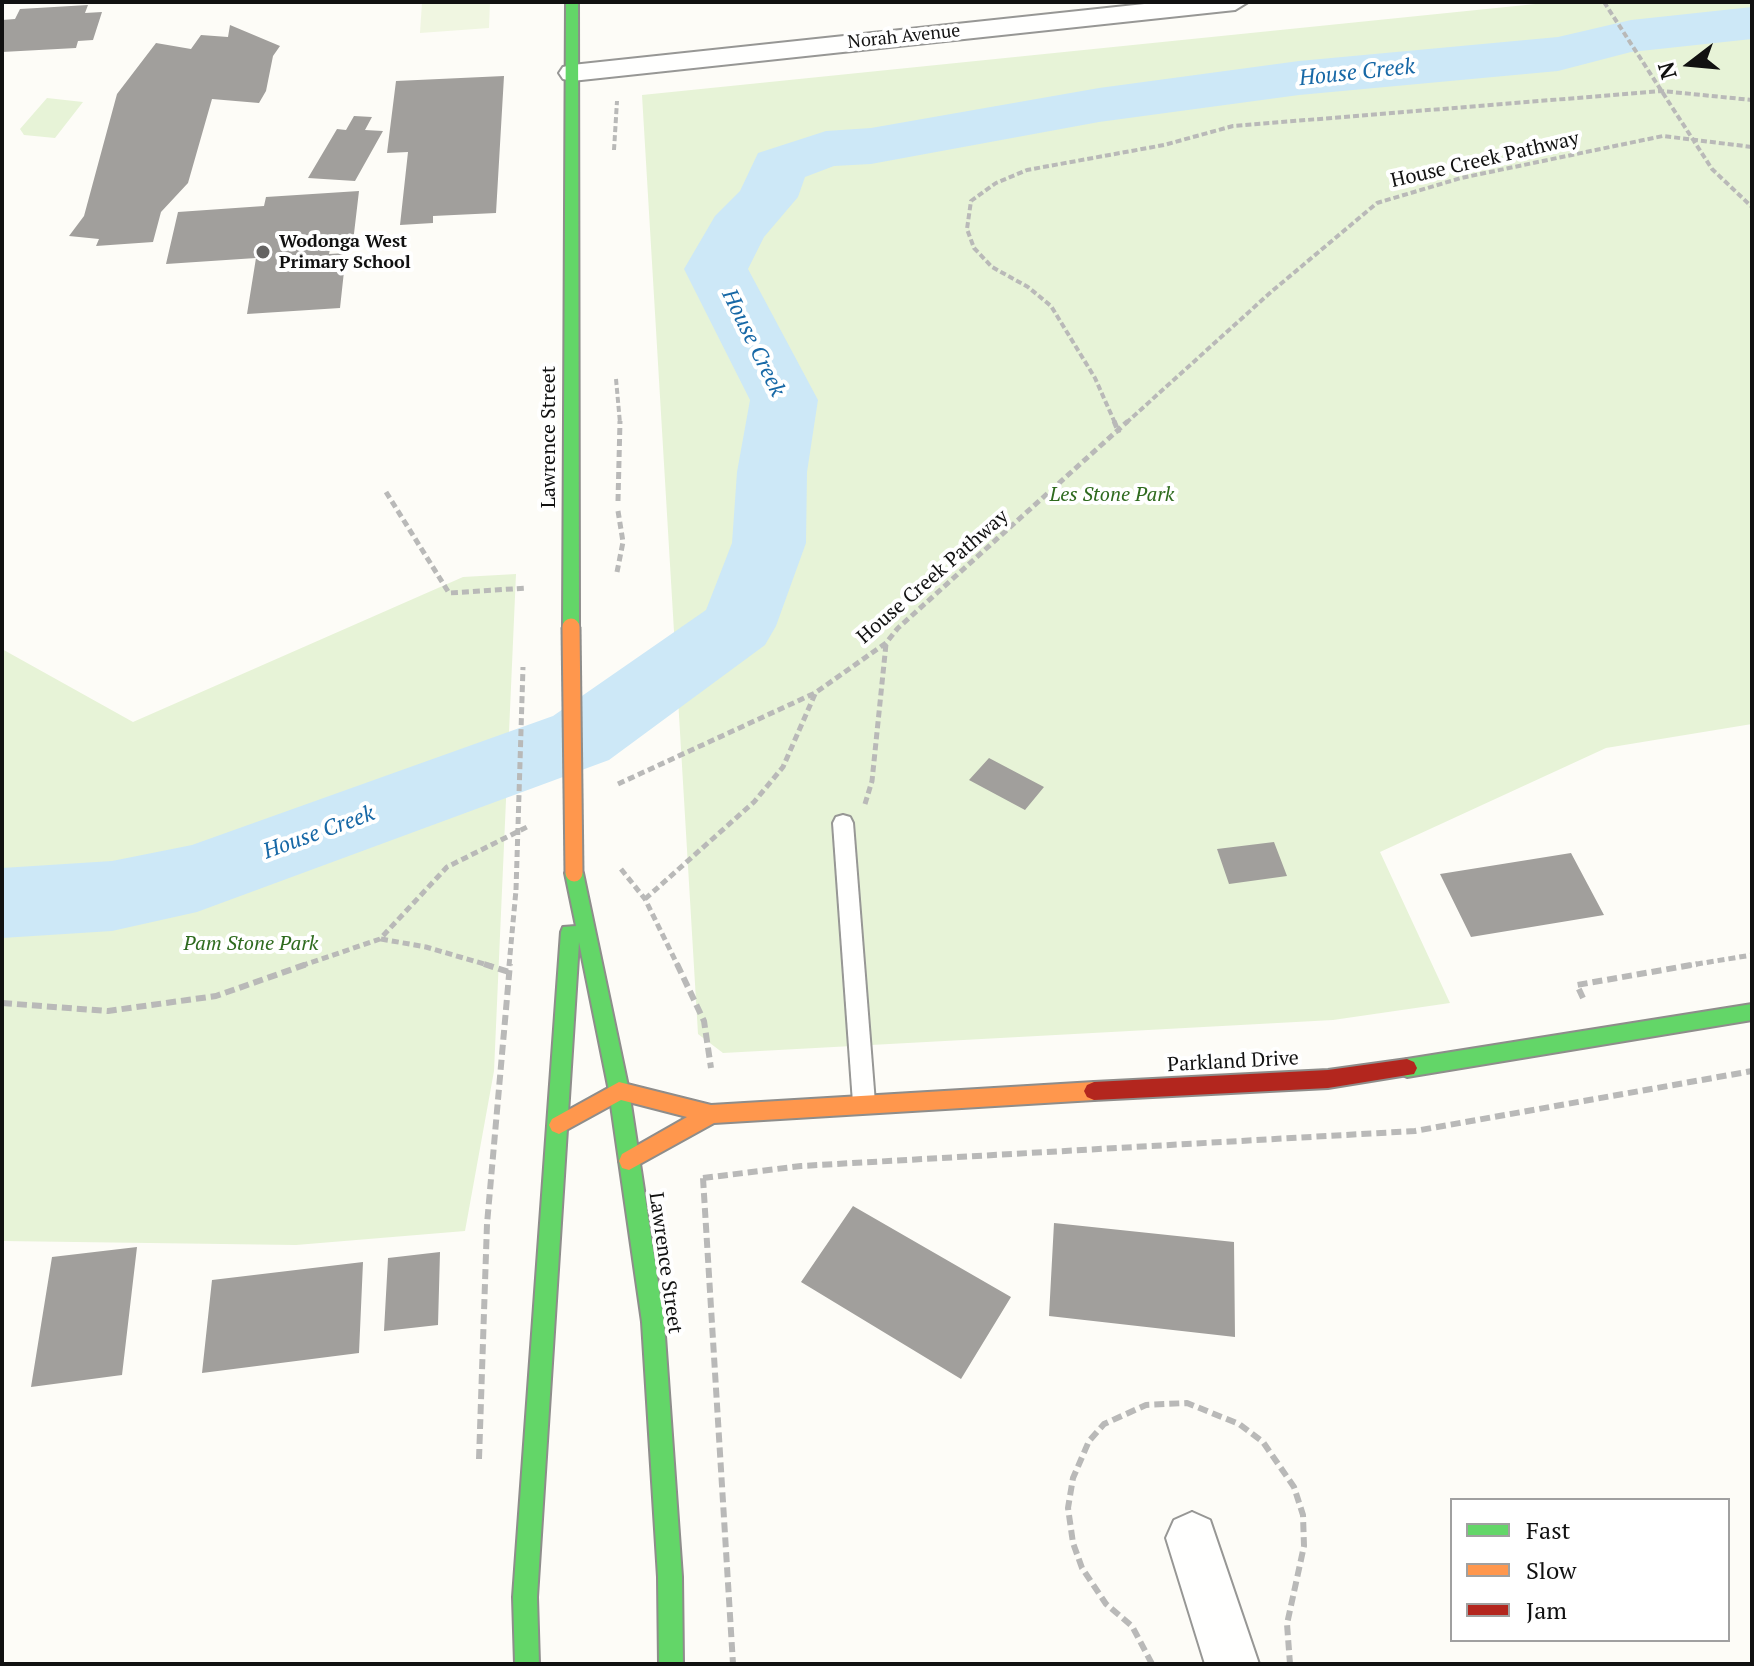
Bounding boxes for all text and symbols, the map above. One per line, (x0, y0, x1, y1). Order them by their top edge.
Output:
street label: Norah Avenue (847, 20, 961, 54)
north arrow (1650, 24, 1730, 104)
water label: House Creek (1298, 54, 1416, 92)
text: N (1650, 59, 1683, 83)
street label: House Creek Pathway (1389, 127, 1581, 193)
place label: Wodonga West Primary School (279, 231, 411, 274)
marker: Wodonga West Primary School (254, 243, 272, 261)
water label: House Creek (716, 285, 790, 401)
street label: Lawrence Street (537, 366, 561, 508)
park label: Les Stone Park (1050, 483, 1174, 507)
street label: House Creek Pathway (853, 505, 1013, 649)
water label: House Creek (260, 801, 378, 865)
park label: Pam Stone Park (184, 932, 318, 956)
street label: Parkland Drive (1167, 1047, 1299, 1077)
street label: Lawrence Street (643, 1191, 687, 1335)
legend (1450, 1498, 1730, 1642)
text: Fast (1526, 1514, 1570, 1546)
text: Slow (1526, 1554, 1577, 1586)
text: Jam (1526, 1594, 1567, 1626)

